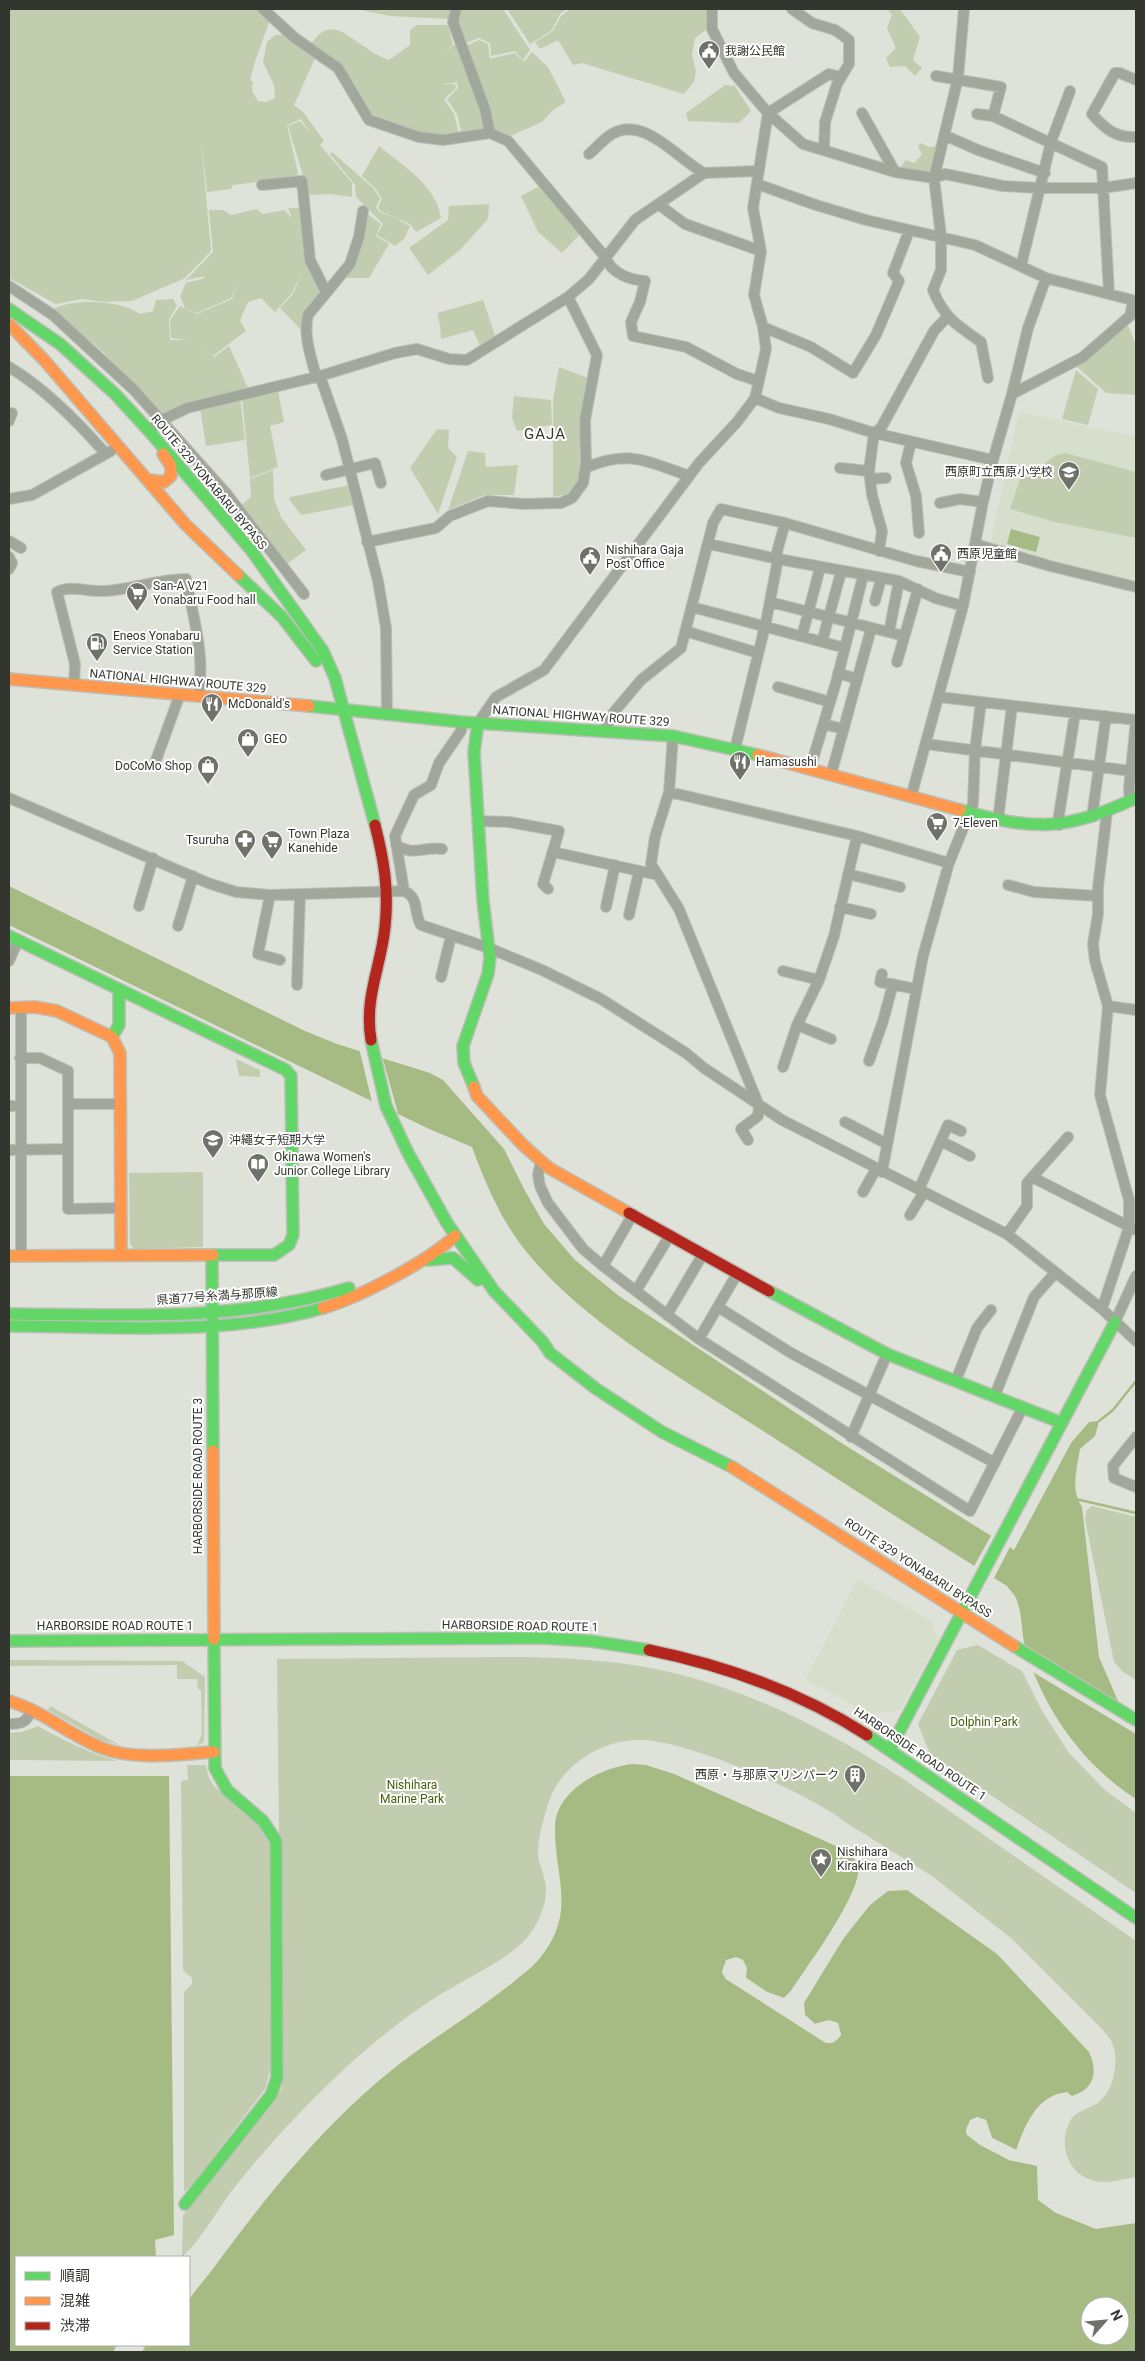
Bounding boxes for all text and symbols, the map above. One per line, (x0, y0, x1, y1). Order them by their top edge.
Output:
public building icon: 我謝公民館 (697, 39, 721, 70)
place label: 我謝公民館 (725, 44, 785, 58)
street label: ROUTE 329 YONABARU BYPASS (148, 412, 270, 552)
district label: GAJA (524, 425, 566, 443)
school or university icon: 西原町立西原小学校 (1057, 460, 1081, 491)
place label: 西原町立西原小学校 (945, 465, 1053, 479)
public building icon: 西原児童館 (929, 542, 953, 573)
place label: Nishihara Gaja Post Office (606, 543, 684, 571)
public building icon: Nishihara Gaja Post Office (578, 545, 602, 576)
place label: 西原児童館 (957, 547, 1017, 561)
place label: San-A V21 Yonabaru Food hall (153, 579, 256, 607)
supermarket icon: San-A V21 Yonabaru Food hall (125, 581, 149, 612)
place label: Eneos Yonabaru Service Station (113, 629, 200, 657)
fuel station icon: Eneos Yonabaru Service Station (85, 631, 109, 662)
street label: NATIONAL HIGHWAY ROUTE 329 (89, 666, 267, 696)
restaurant icon: McDonald's (200, 692, 224, 723)
place label: McDonald's (228, 697, 290, 711)
street label: NATIONAL HIGHWAY ROUTE 329 (492, 703, 670, 729)
shop icon: GEO (236, 727, 260, 758)
place label: GEO (264, 732, 287, 746)
restaurant icon: Hamasushi (728, 750, 752, 781)
shop icon: DoCoMo Shop (196, 754, 220, 785)
place label: Hamasushi (756, 755, 817, 769)
place label: DoCoMo Shop (115, 759, 192, 773)
supermarket icon: 7-Eleven (925, 811, 949, 842)
place label: 7-Eleven (953, 816, 998, 830)
place label: Town Plaza Kanehide (288, 827, 350, 855)
pharmacy icon: Tsuruha (233, 828, 257, 859)
supermarket icon: Town Plaza Kanehide (260, 829, 284, 860)
place label: Tsuruha (186, 833, 229, 847)
school or university icon: 沖繩女子短期大学 (201, 1128, 225, 1159)
place label: 沖繩女子短期大学 (229, 1133, 325, 1147)
place label: Okinawa Women's Junior College Library (274, 1150, 390, 1178)
library icon: Okinawa Women's Junior College Library (246, 1152, 270, 1183)
street label: 県道77号糸満与那原線 (156, 1285, 278, 1307)
street label: HARBORSIDE ROAD ROUTE 3 (191, 1398, 205, 1554)
street label: ROUTE 329 YONABARU BYPASS (842, 1515, 994, 1621)
street label: HARBORSIDE ROAD ROUTE 1 (442, 1618, 598, 1634)
street label: HARBORSIDE ROAD ROUTE 1 (37, 1619, 193, 1633)
street label: HARBORSIDE ROAD ROUTE 1 (851, 1704, 989, 1804)
park label: Dolphin Park (950, 1715, 1019, 1729)
building icon: 西原・与那原マリンパーク (843, 1763, 867, 1794)
place label: 西原・与那原マリンパーク (695, 1768, 839, 1782)
park label: Nishihara Marine Park (380, 1778, 445, 1806)
place label: Nishihara Kirakira Beach (837, 1845, 913, 1873)
place icon: Nishihara Kirakira Beach (809, 1847, 833, 1878)
legend (15, 2256, 190, 2346)
text: 順調 (60, 2267, 90, 2285)
text: 混雑 (60, 2292, 90, 2310)
north arrow (1080, 2296, 1130, 2346)
text: N (1107, 2307, 1126, 2323)
text: 渋滞 (60, 2317, 90, 2335)

